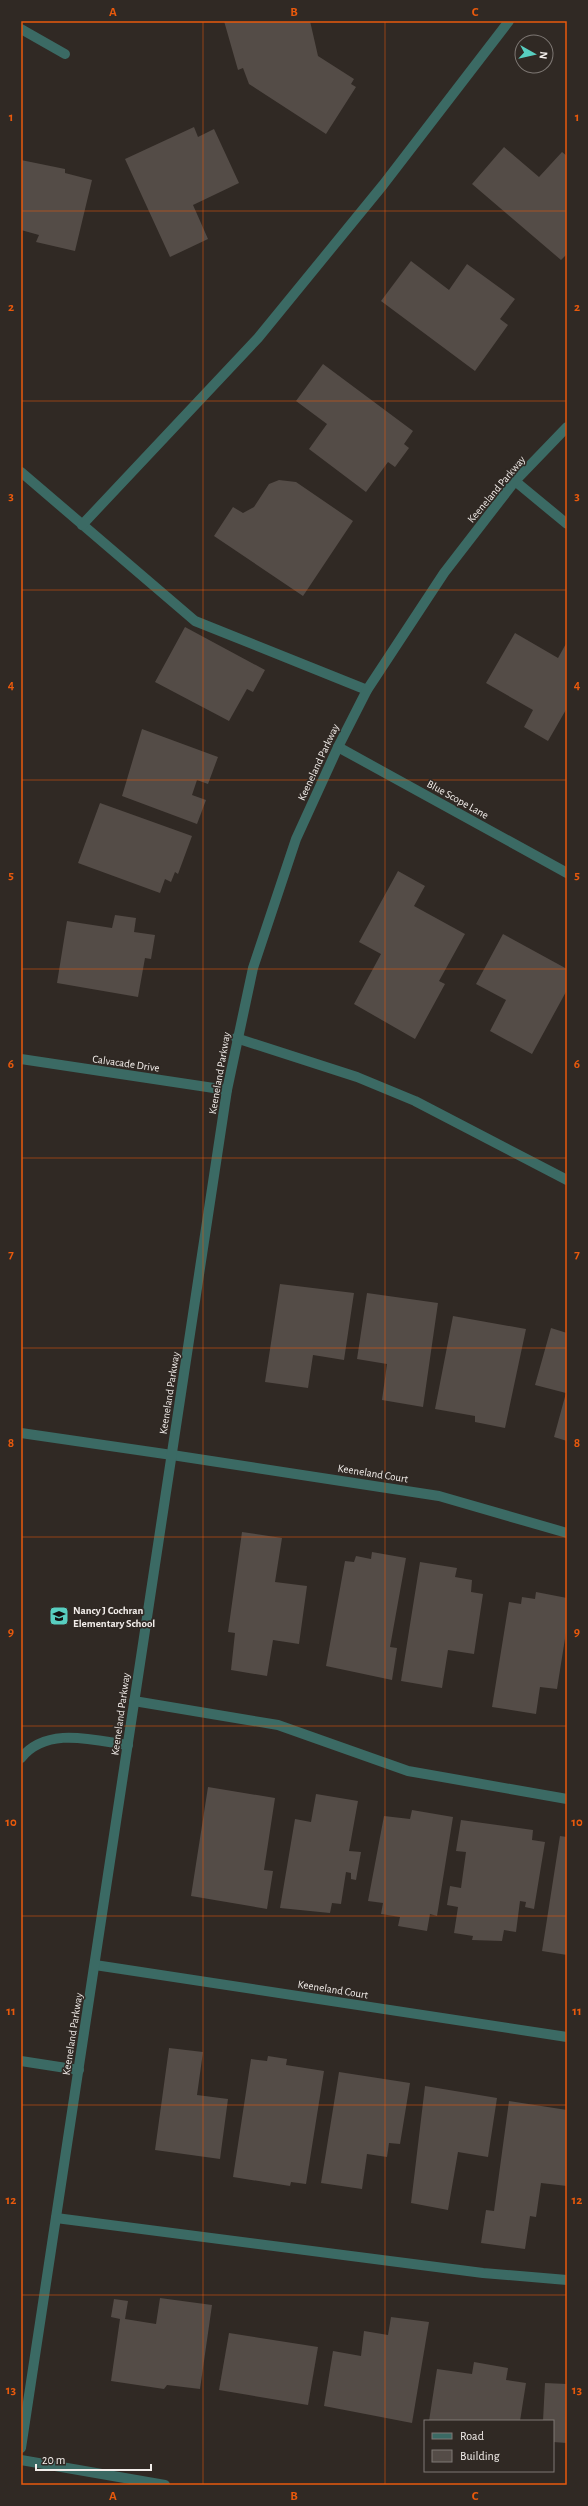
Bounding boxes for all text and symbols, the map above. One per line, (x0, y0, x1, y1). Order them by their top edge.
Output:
text: A (109, 6, 117, 19)
text: B (290, 6, 298, 19)
text: C (472, 6, 479, 19)
north arrow (514, 34, 554, 74)
text: N (537, 51, 549, 60)
text: 1 (9, 111, 13, 124)
text: 1 (575, 111, 579, 124)
text: 2 (8, 301, 14, 314)
text: 2 (574, 301, 580, 314)
street label: Keeneland Parkway (465, 454, 528, 525)
text: 3 (8, 490, 14, 503)
text: 3 (574, 490, 580, 503)
text: 4 (8, 679, 15, 692)
text: 4 (574, 679, 581, 692)
street label: Keeneland Parkway (296, 722, 341, 802)
street label: Blue Scope Lane (425, 778, 490, 821)
text: 5 (8, 869, 14, 882)
text: 5 (574, 869, 580, 882)
street label: Keeneland Parkway (207, 1031, 232, 1115)
street label: Calvacade Drive (92, 1053, 160, 1074)
text: 6 (8, 1058, 14, 1071)
text: 6 (574, 1058, 580, 1071)
text: 7 (8, 1248, 14, 1261)
text: 7 (574, 1248, 580, 1261)
street label: Keeneland Parkway (158, 1351, 181, 1435)
text: 8 (8, 1437, 14, 1450)
text: 8 (574, 1437, 580, 1450)
street label: Keeneland Court (337, 1463, 409, 1485)
school or university icon: Nancy J Cochran Elementary School (48, 1605, 70, 1627)
place label: Nancy J Cochran Elementary School (73, 1605, 155, 1629)
text: 9 (8, 1626, 14, 1639)
text: 9 (574, 1626, 580, 1639)
street label: Keeneland Parkway (109, 1672, 132, 1756)
text: 10 (5, 1816, 17, 1829)
text: 10 (571, 1816, 583, 1829)
street label: Keeneland Court (297, 1979, 369, 2001)
street label: Keeneland Parkway (61, 1992, 84, 2076)
text: 11 (6, 2005, 16, 2018)
text: 11 (572, 2005, 582, 2018)
text: 12 (6, 2194, 16, 2207)
text: 12 (572, 2194, 582, 2207)
text: 13 (6, 2384, 17, 2397)
text: 13 (572, 2384, 583, 2397)
legend (424, 2420, 554, 2472)
text: Road (460, 2430, 484, 2442)
scale bar (36, 2446, 151, 2472)
text: Building (460, 2450, 500, 2462)
text: 20 m (42, 2454, 65, 2466)
text: A (109, 2490, 117, 2503)
text: B (290, 2490, 298, 2503)
text: C (472, 2490, 479, 2503)

